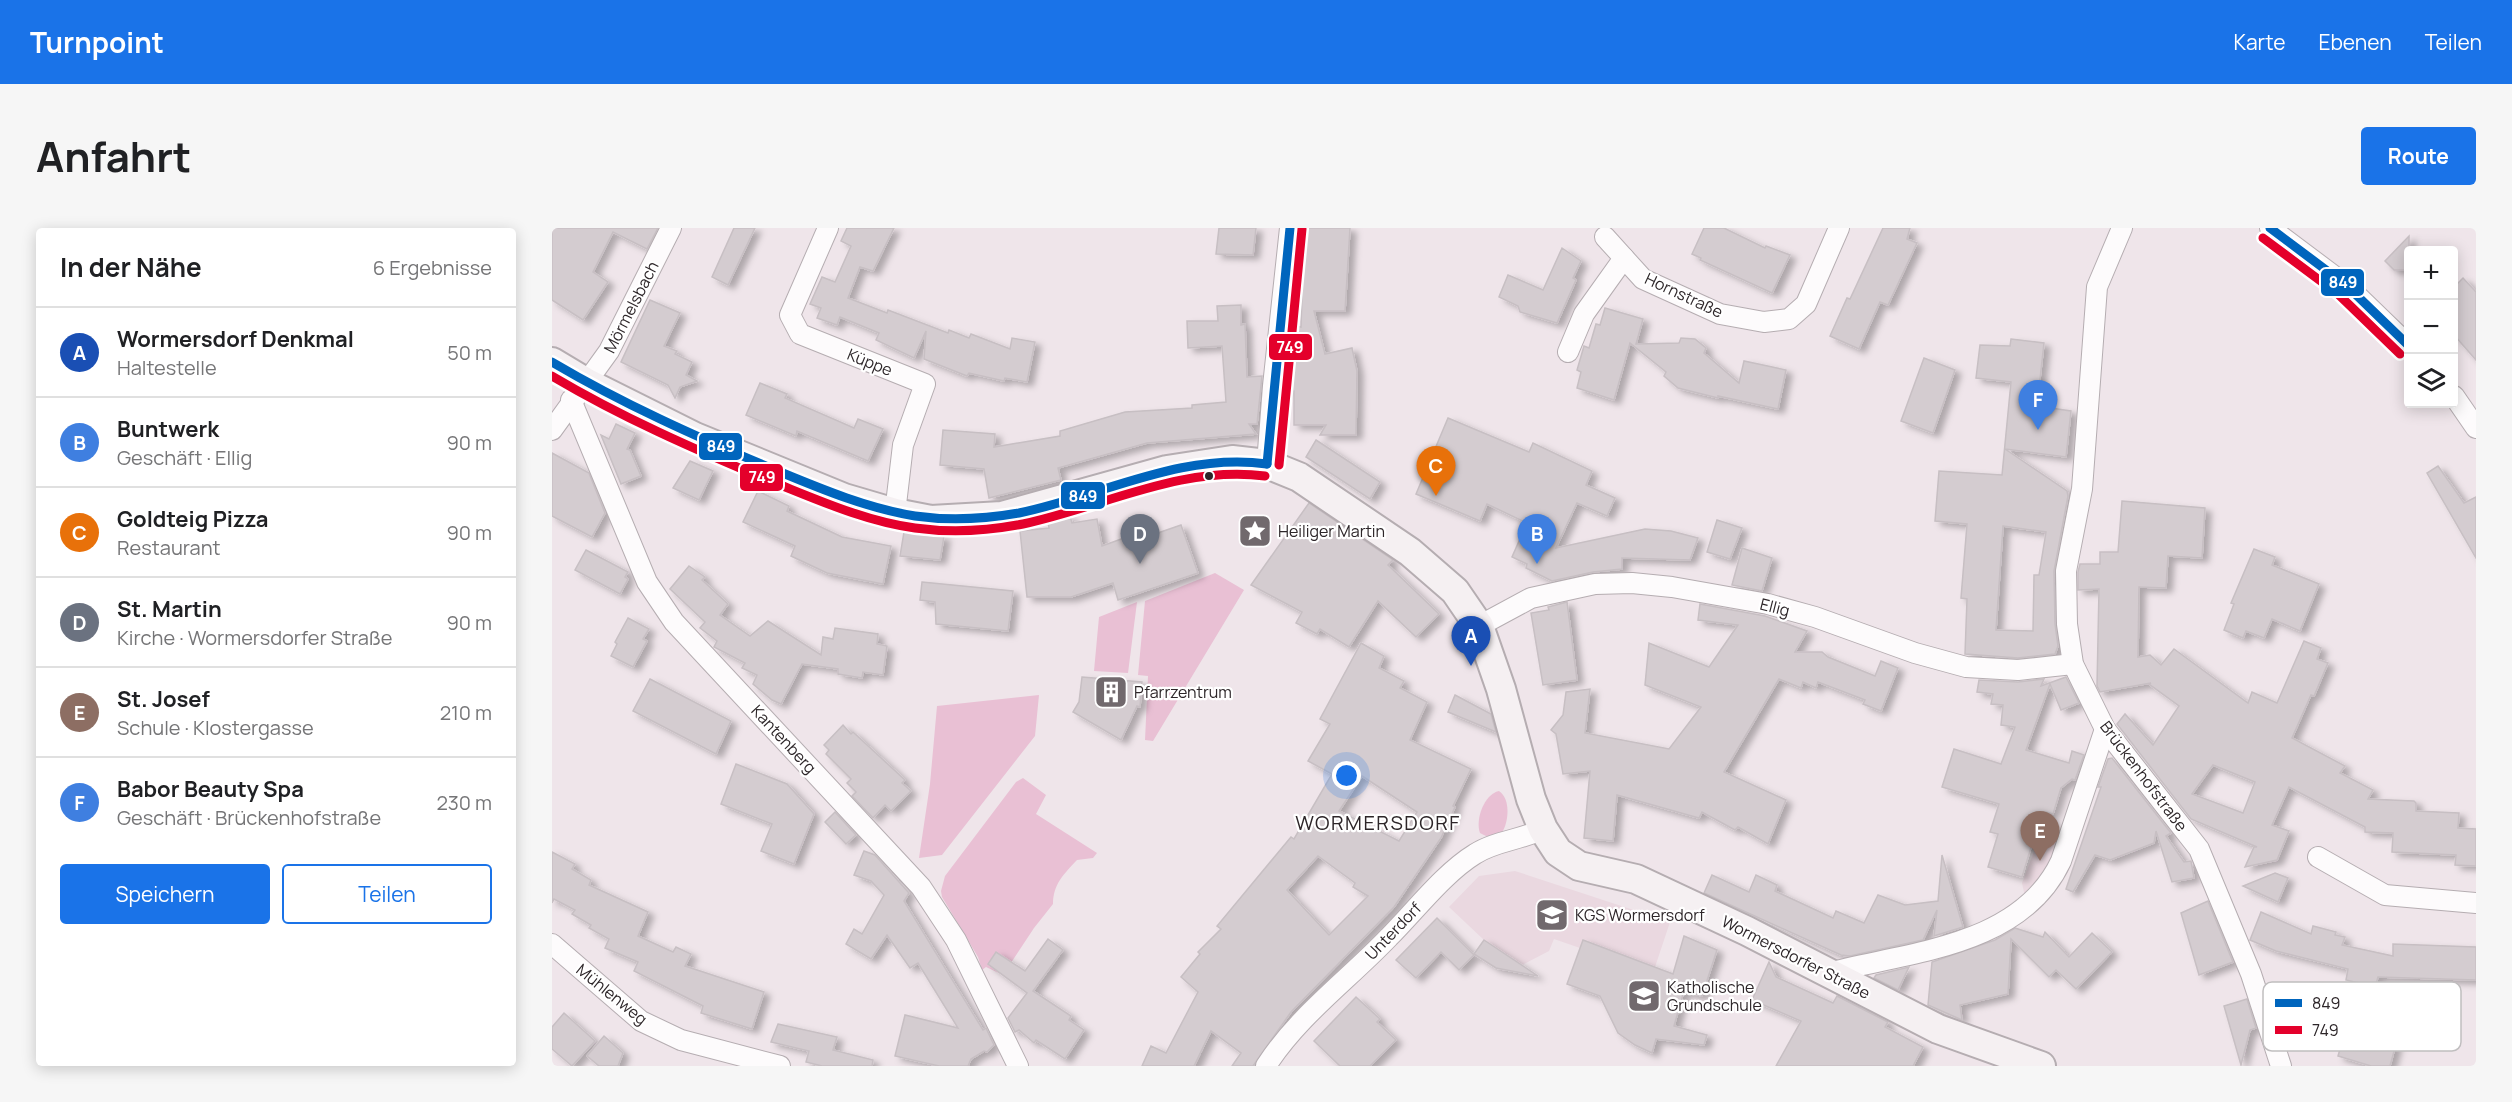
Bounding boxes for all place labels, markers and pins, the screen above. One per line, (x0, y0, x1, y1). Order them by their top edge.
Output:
pin: F (2018, 380, 2058, 430)
pin: C (1416, 446, 1456, 496)
unlabelled marker (1203, 470, 1215, 482)
place icon: Heiliger Martin (1237, 513, 1273, 549)
pin: D (1120, 514, 1160, 564)
pin: B (1518, 514, 1556, 564)
place label: Heiliger Martin (1278, 520, 1385, 542)
pin: A (1452, 616, 1490, 666)
building icon: Pfarrzentrum (1093, 674, 1129, 710)
place label: Pfarrzentrum (1134, 681, 1232, 703)
pin: E (2020, 812, 2060, 861)
school or university icon: KGS Wormersdorf (1534, 897, 1570, 933)
place label: KGS Wormersdorf (1575, 904, 1705, 926)
place label: Katholische Grundschule (1667, 976, 1762, 1016)
school or university icon: Katholische Grundschule (1626, 978, 1662, 1014)

